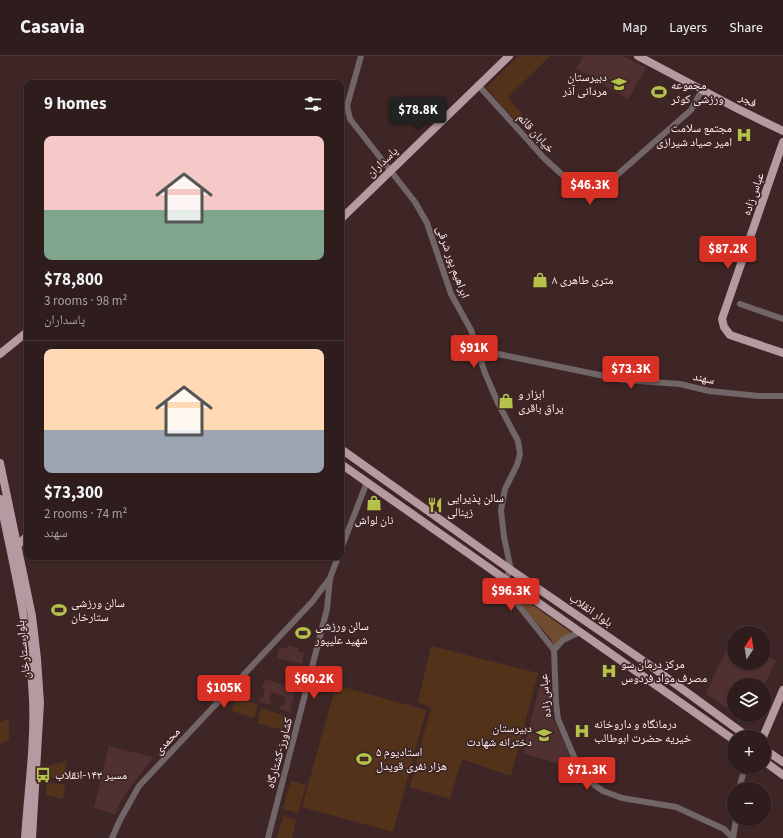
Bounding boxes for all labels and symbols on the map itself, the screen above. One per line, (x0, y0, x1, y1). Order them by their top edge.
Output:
place label: دبیرستان مردانی آذر (561, 69, 607, 100)
school or university icon: دبیرستان مردانی آذر (610, 75, 628, 93)
place label: مجموعه ورزشی کوثر (670, 77, 724, 108)
sports icon: مجموعه ورزشی کوثر (650, 83, 668, 101)
street label: فجر (735, 88, 760, 112)
pin: $78.8K (385, 97, 451, 131)
street label: خیابان قائم (513, 110, 558, 157)
place label: مجتمع سلامت امیر صیاد شیرازی (656, 120, 732, 151)
hospital icon: مجتمع سلامت امیر صیاد شیرازی (735, 126, 753, 144)
street label: پاسداران (363, 143, 402, 182)
street label: عباس زاده (738, 170, 769, 218)
pin: $46.3K (557, 172, 623, 206)
street label: ابراهیم پور شرقی (432, 224, 474, 301)
pin: $87.2K (695, 236, 761, 270)
shop icon: ۸ متری طاهری (531, 271, 549, 289)
place label: ۸ متری طاهری (552, 272, 614, 289)
pin: $91K (450, 335, 498, 369)
pin: $73.3K (598, 356, 664, 390)
street label: سهند (692, 368, 716, 389)
place label: ابزار و یراق باقری (518, 386, 564, 417)
shop icon: ابزار و یراق باقری (497, 392, 515, 410)
place label: سالن پذیرایی زینالی (447, 490, 504, 521)
shop icon: نان لواش (365, 494, 383, 512)
restaurant icon: سالن پذیرایی زینالی (426, 496, 444, 514)
place label: نان لواش (355, 512, 393, 529)
pin: $96.3K (478, 578, 544, 612)
street label: بلوار انقلاب (566, 590, 616, 631)
place label: سالن ورزشی ستارخان (71, 595, 125, 626)
sports icon: سالن ورزشی ستارخان (50, 601, 68, 619)
place label: سالن ورزشی شهید علیپور (314, 618, 369, 649)
street label: بلوار ستارخان (12, 620, 35, 680)
sports icon: سالن ورزشی شهید علیپور (294, 624, 312, 642)
north arrow (727, 626, 771, 670)
place label: مرکز درمان سو مصرف مواد فردوس (621, 656, 707, 687)
hospital icon: مرکز درمان سو مصرف مواد فردوس (600, 662, 618, 680)
pin: $60.2K (281, 666, 347, 700)
street label: عباس زاده (535, 673, 556, 719)
pin: $105K (196, 675, 252, 709)
street label: کشاورز-کشتارگاه (262, 716, 297, 790)
place label: درمانگاه و داروخانه خیریه حضرت ابوطالب (594, 716, 692, 747)
place label: دبیرستان دخترانه شهادت (467, 720, 532, 751)
hospital icon: درمانگاه و داروخانه خیریه حضرت ابوطالب (573, 722, 591, 740)
street label: محمدی (150, 724, 184, 759)
school or university icon: دبیرستان دخترانه شهادت (535, 726, 553, 744)
place label: استادیوم ۵ هزار نفری قویدل (376, 744, 447, 775)
sports icon: استادیوم ۵ هزار نفری قویدل (355, 750, 373, 768)
pin: $71.3K (554, 757, 620, 791)
bus stop icon: مسیر ۱۴۳-انقلاب (34, 766, 52, 784)
place label: مسیر ۱۴۳-انقلاب (55, 767, 127, 784)

